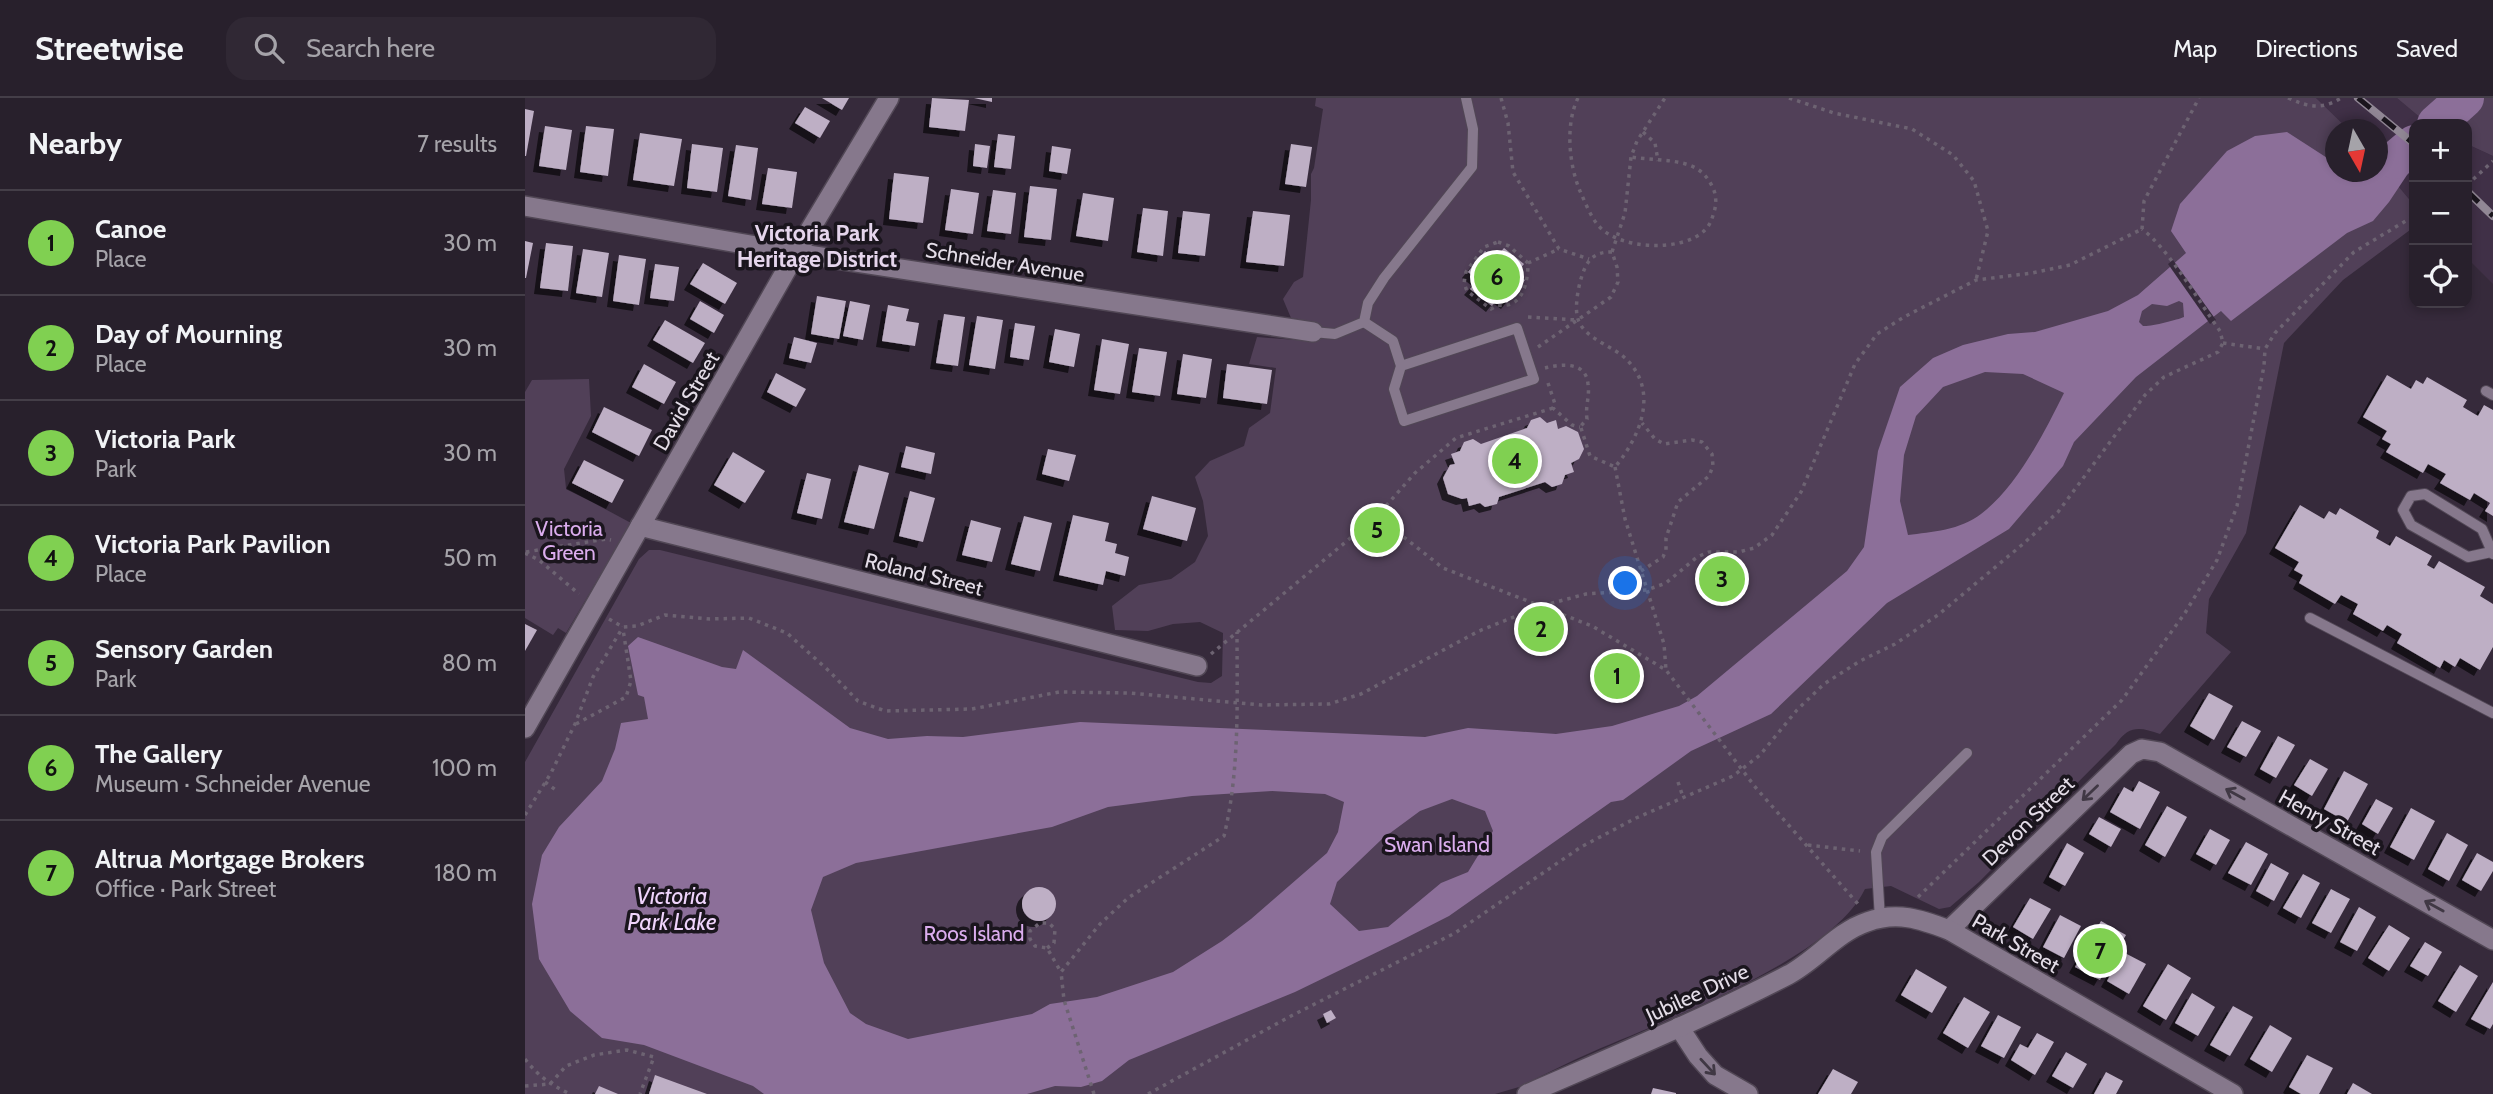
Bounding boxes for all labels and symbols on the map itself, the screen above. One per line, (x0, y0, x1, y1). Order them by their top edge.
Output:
north arrow (2325, 119, 2388, 182)
district label: Victoria Park Heritage District (737, 219, 897, 273)
street label: Schneider Avenue (924, 237, 1086, 287)
pin: 6 (1474, 251, 1520, 303)
street label: David Street (648, 347, 724, 455)
pin: 4 (1492, 435, 1538, 487)
pin: 5 (1354, 504, 1400, 556)
park label: Victoria Green (535, 516, 603, 565)
street label: Roland Street (862, 547, 986, 601)
pin: 3 (1699, 553, 1745, 605)
your location (1608, 566, 1642, 600)
pin: 2 (1518, 603, 1564, 655)
pin: 1 (1594, 650, 1640, 702)
street label: Devon Street (1977, 771, 2079, 871)
one-way arrow (2082, 784, 2099, 801)
street label: Henry Street (2275, 784, 2385, 860)
one-way arrow (2226, 787, 2246, 801)
park label: Swan Island (1384, 832, 1490, 857)
water label: Victoria Park Lake (627, 882, 717, 936)
one-way arrow (2424, 899, 2444, 913)
street label: Park Street (1968, 908, 2064, 978)
park label: Roos Island (923, 921, 1025, 946)
pin: 7 (2077, 925, 2123, 977)
street label: Jubilee Drive (1641, 958, 1753, 1028)
one-way arrow (1700, 1058, 1716, 1076)

